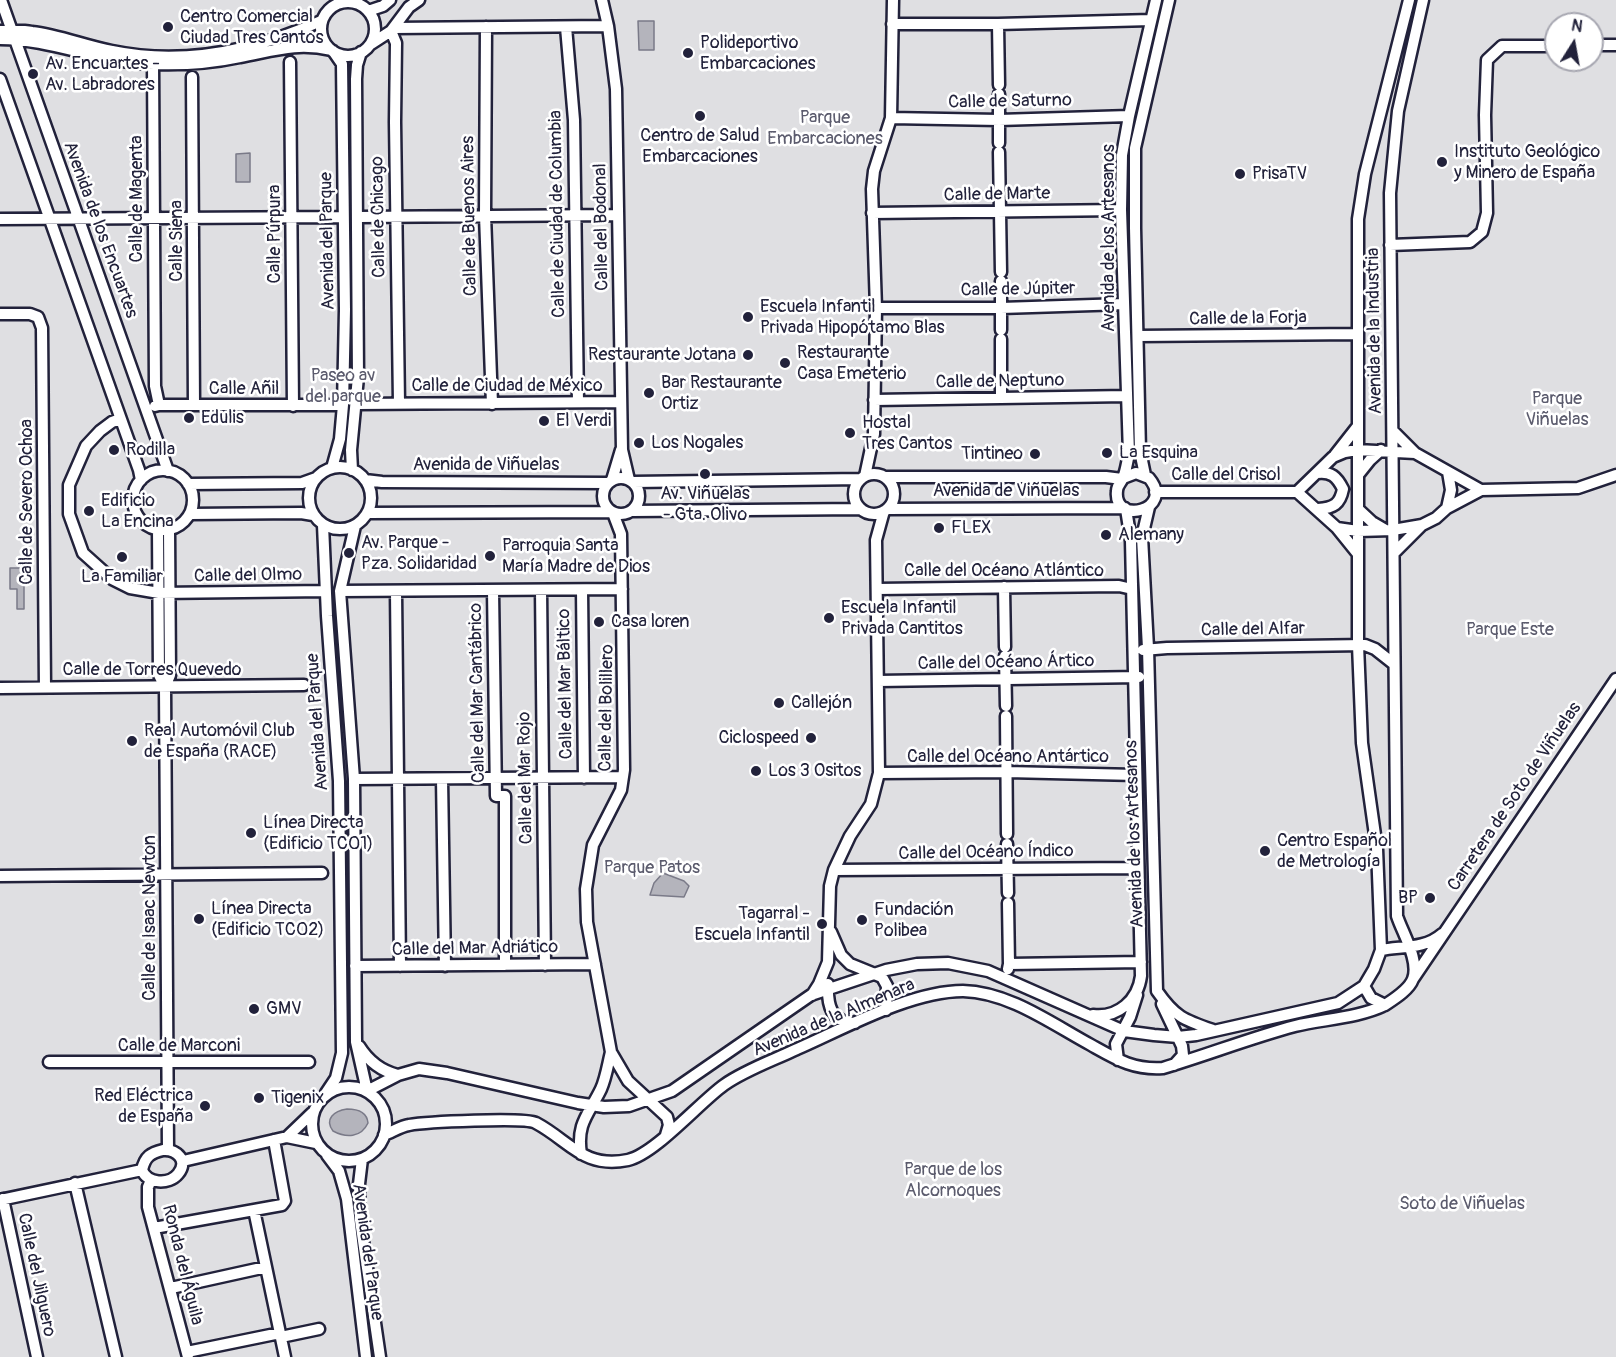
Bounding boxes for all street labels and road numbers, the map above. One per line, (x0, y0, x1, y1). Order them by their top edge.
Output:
street label: Calle de Saturno (948, 90, 1072, 114)
street label: Calle de Ciudad de Columbia (545, 110, 571, 318)
street label: Calle de Magenta (126, 135, 148, 263)
street label: Calle de Buenos Aires (458, 136, 482, 296)
street label: Avenida de los Encuartes (58, 139, 142, 321)
street label: Avenida de los Artesanos (1098, 144, 1120, 332)
street label: Calle de Chicago (367, 156, 391, 278)
street label: Calle del Bodonal (590, 163, 614, 291)
street label: Avenida del Parque (316, 172, 340, 310)
street label: Calle de Marte (944, 183, 1050, 207)
street label: Calle Púrpura (264, 185, 286, 283)
street label: Calle Siena (166, 200, 188, 282)
street label: Avenida de la Industria (1363, 248, 1387, 414)
street label: Calle de Júpiter (960, 278, 1076, 302)
street label: Calle de la Forja (1189, 307, 1307, 331)
street label: Calle de Neptuno (935, 370, 1065, 394)
street label: Calle de Ciudad de México (411, 375, 603, 397)
street label: Calle Añil (209, 378, 279, 400)
street label: Calle de Severo Ochoa (16, 419, 38, 585)
street label: Avenida de Viñuelas (413, 454, 559, 476)
street label: Calle del Crisol (1171, 464, 1281, 486)
street label: Avenida de Viñuelas (933, 480, 1079, 502)
street label: Calle del Océano Atlántico (904, 560, 1104, 582)
street label: Calle del Olmo (194, 564, 302, 588)
street label: Calle del Mar Cantábrico (466, 603, 490, 783)
street label: Calle del Mar Báltico (554, 608, 578, 760)
street label: Calle del Alfar (1201, 618, 1305, 642)
street label: Calle del Bolillero (595, 644, 619, 772)
street label: Calle del Océano Ártico (917, 651, 1095, 675)
street label: Avenida del Parque (302, 652, 334, 792)
street label: Calle de Torres Quevedo (63, 659, 241, 681)
street label: Carretera de Soto de Viñuelas (1444, 698, 1586, 896)
street label: Calle del Mar Rojo (514, 712, 538, 844)
street label: Avenida de los Artesanos (1121, 740, 1149, 928)
street label: Calle del Océano Antártico (907, 746, 1109, 768)
street label: Calle de Isaac Newton (139, 835, 161, 1001)
street label: Calle del Océano Índico (898, 841, 1074, 865)
street label: Calle del Mar Adriático (392, 937, 558, 961)
street label: Avenida de la Almenara (750, 974, 918, 1062)
street label: Calle de Marconi (118, 1035, 240, 1057)
street label: Avenida del Parque (347, 1182, 387, 1322)
street label: Ronda del Águila (157, 1203, 207, 1327)
street label: Calle del Jilguero (12, 1211, 60, 1339)

